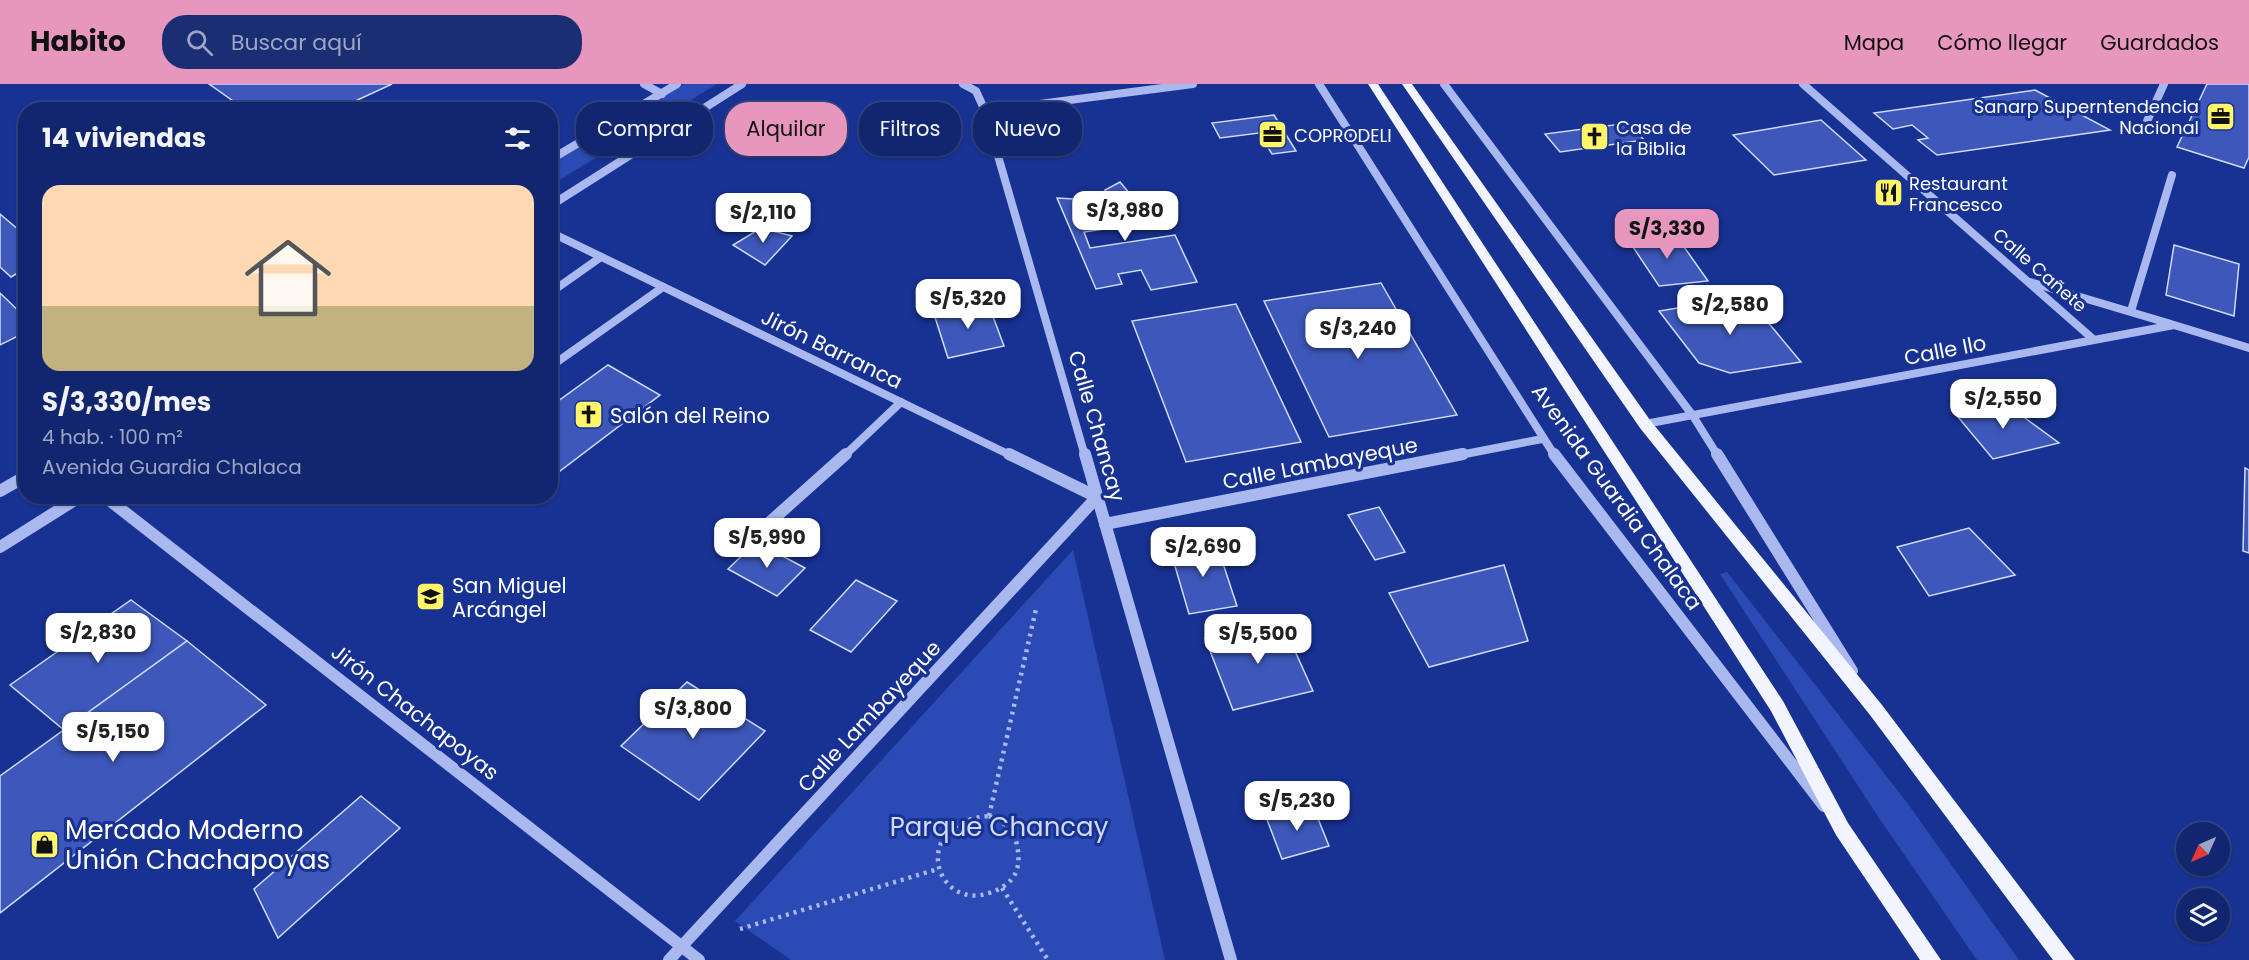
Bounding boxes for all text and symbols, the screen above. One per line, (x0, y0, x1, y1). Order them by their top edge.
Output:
search box (162, 15, 582, 69)
text: Habito (30, 22, 126, 61)
icon: search (183, 26, 216, 59)
text: Buscar aquí (231, 27, 362, 58)
text: Mapa (1844, 28, 1904, 57)
text: Cómo llegar (1937, 28, 2067, 57)
text: Guardados (2100, 28, 2219, 57)
place label: Sanarp Superntendencia Nacional (1974, 94, 2199, 140)
office icon: Sanarp Superntendencia Nacional (2204, 100, 2236, 132)
chip: Comprar (576, 102, 713, 156)
chip: Alquilar (725, 102, 847, 156)
chip: Filtros (859, 102, 961, 156)
chip: Nuevo (973, 102, 1082, 156)
place label: Casa de la Biblia (1616, 115, 1692, 161)
office icon: COPRODELI (1257, 119, 1289, 151)
text: 14 viviendas (42, 120, 206, 156)
church icon: Casa de la Biblia (1579, 121, 1611, 153)
icon: filters (501, 122, 534, 155)
place label: COPRODELI (1294, 123, 1392, 148)
place label: Restaurant Francesco (1909, 171, 2008, 217)
restaurant icon: Restaurant Francesco (1872, 177, 1904, 209)
pin: S/3,980 (1070, 191, 1180, 242)
pin: S/2,110 (708, 193, 818, 244)
text: S/3,980 (1086, 196, 1164, 224)
text: S/2,110 (730, 198, 796, 226)
pin: S/3,330 (1612, 209, 1722, 260)
text: S/3,330 (1629, 214, 1705, 242)
street label: Calle Cañete (1988, 222, 2092, 318)
icon: home (234, 224, 342, 332)
pin: S/5,320 (913, 279, 1023, 330)
text: S/5,320 (930, 284, 1006, 312)
pin: S/2,580 (1675, 285, 1785, 336)
text: S/2,580 (1691, 290, 1769, 318)
street label: Jirón Barranca (756, 302, 908, 396)
pin: S/3,240 (1303, 309, 1413, 360)
text: S/3,240 (1319, 314, 1397, 342)
street label: Calle Ilo (1901, 328, 1989, 372)
street label: Calle Chancay (1062, 347, 1132, 505)
street label: Avenida Guardia Chalaca (1525, 378, 1709, 616)
pin: S/2,550 (1948, 379, 2058, 430)
text: S/3,330/mes (42, 384, 211, 420)
text: S/2,550 (1964, 384, 2042, 412)
church icon: Salón del Reino (573, 399, 605, 431)
place label: Salón del Reino (610, 401, 770, 430)
text: 4 hab. · 100 m² (42, 423, 183, 451)
street label: Calle Lambayeque (1220, 430, 1420, 496)
text: Avenida Guardia Chalaca (42, 453, 302, 481)
pin: S/5,990 (712, 518, 822, 569)
text: S/5,990 (728, 523, 806, 551)
pin: S/2,690 (1148, 527, 1258, 578)
text: S/2,690 (1165, 532, 1241, 560)
place label: San Miguel Arcángel (452, 571, 567, 624)
school or university icon: San Miguel Arcángel (415, 581, 447, 613)
pin: S/2,830 (43, 613, 153, 664)
pin: S/5,500 (1203, 614, 1313, 665)
text: S/2,830 (60, 618, 136, 646)
text: S/5,500 (1218, 619, 1298, 647)
street label: Calle Lambayeque (791, 634, 947, 798)
street label: Jirón Chachapoyas (325, 637, 505, 787)
pin: S/3,800 (638, 689, 748, 740)
text: S/3,800 (654, 694, 732, 722)
pin: S/5,150 (58, 712, 168, 763)
text: S/5,150 (76, 717, 150, 745)
pin: S/5,230 (1242, 781, 1352, 832)
text: S/5,230 (1259, 786, 1335, 814)
park label: Parque Chancay (890, 809, 1109, 845)
place label: Mercado Moderno Unión Chachapoyas (65, 812, 330, 878)
north arrow (2176, 822, 2230, 876)
map controls (2176, 822, 2230, 942)
shop icon: Mercado Moderno Unión Chachapoyas (28, 829, 60, 861)
button: layers (2176, 888, 2230, 942)

